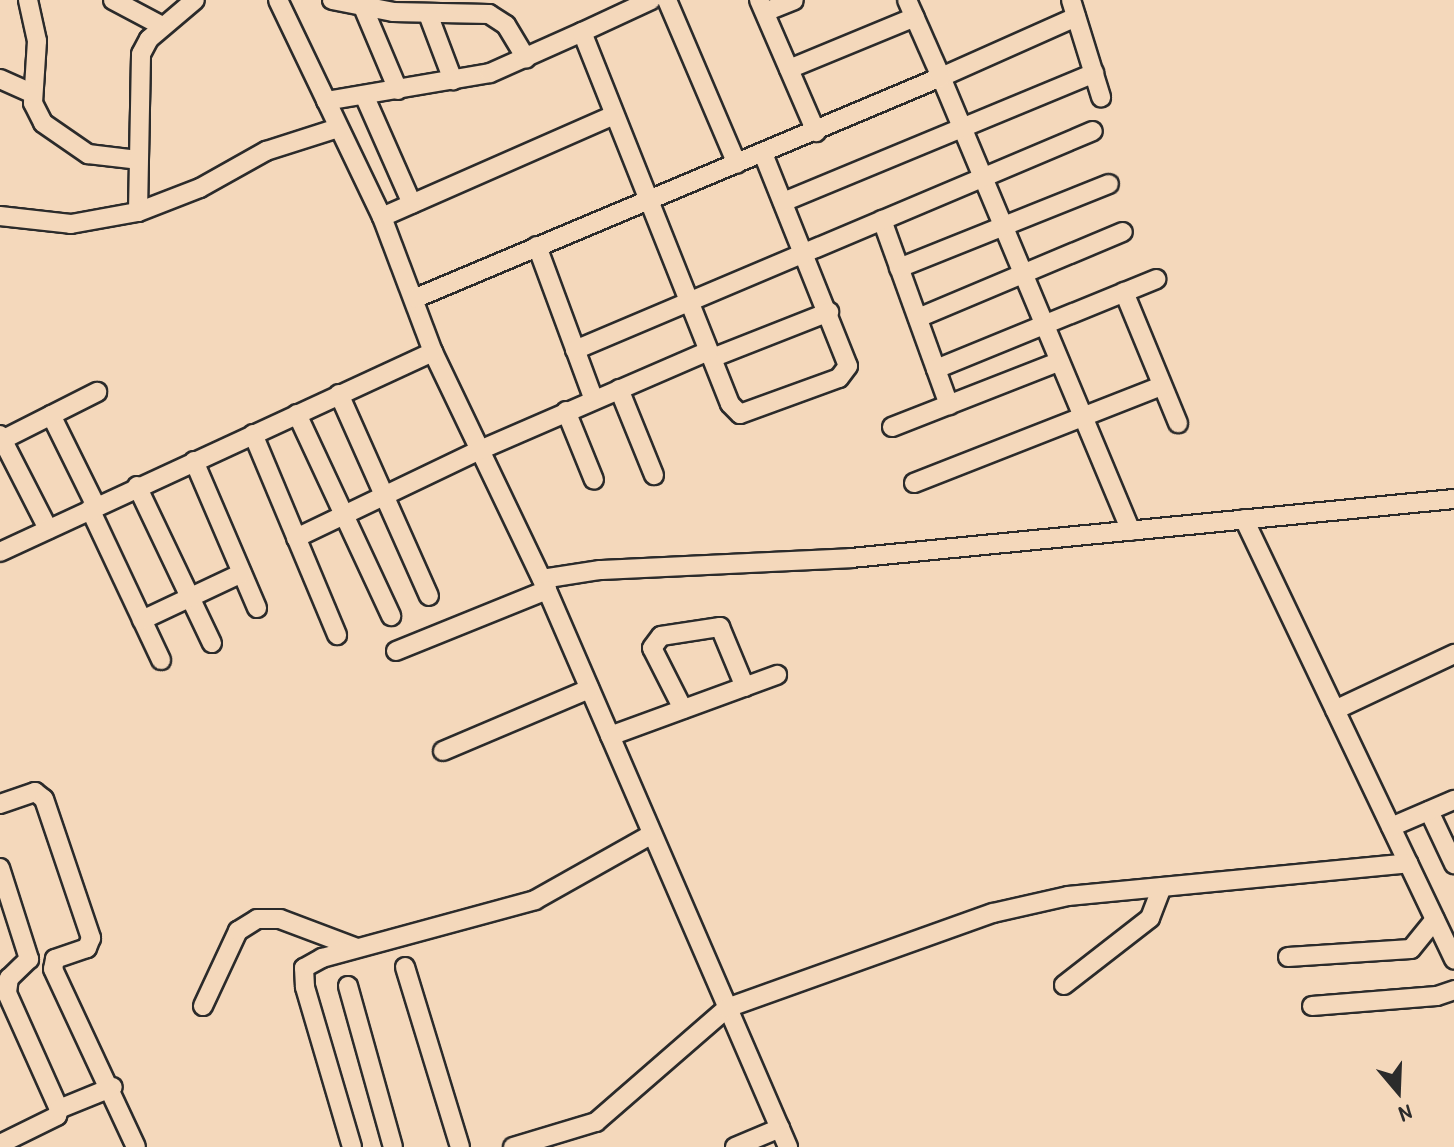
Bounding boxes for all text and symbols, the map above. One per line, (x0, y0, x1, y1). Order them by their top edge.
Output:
north arrow (1358, 1051, 1438, 1131)
text: N (1395, 1098, 1416, 1130)

